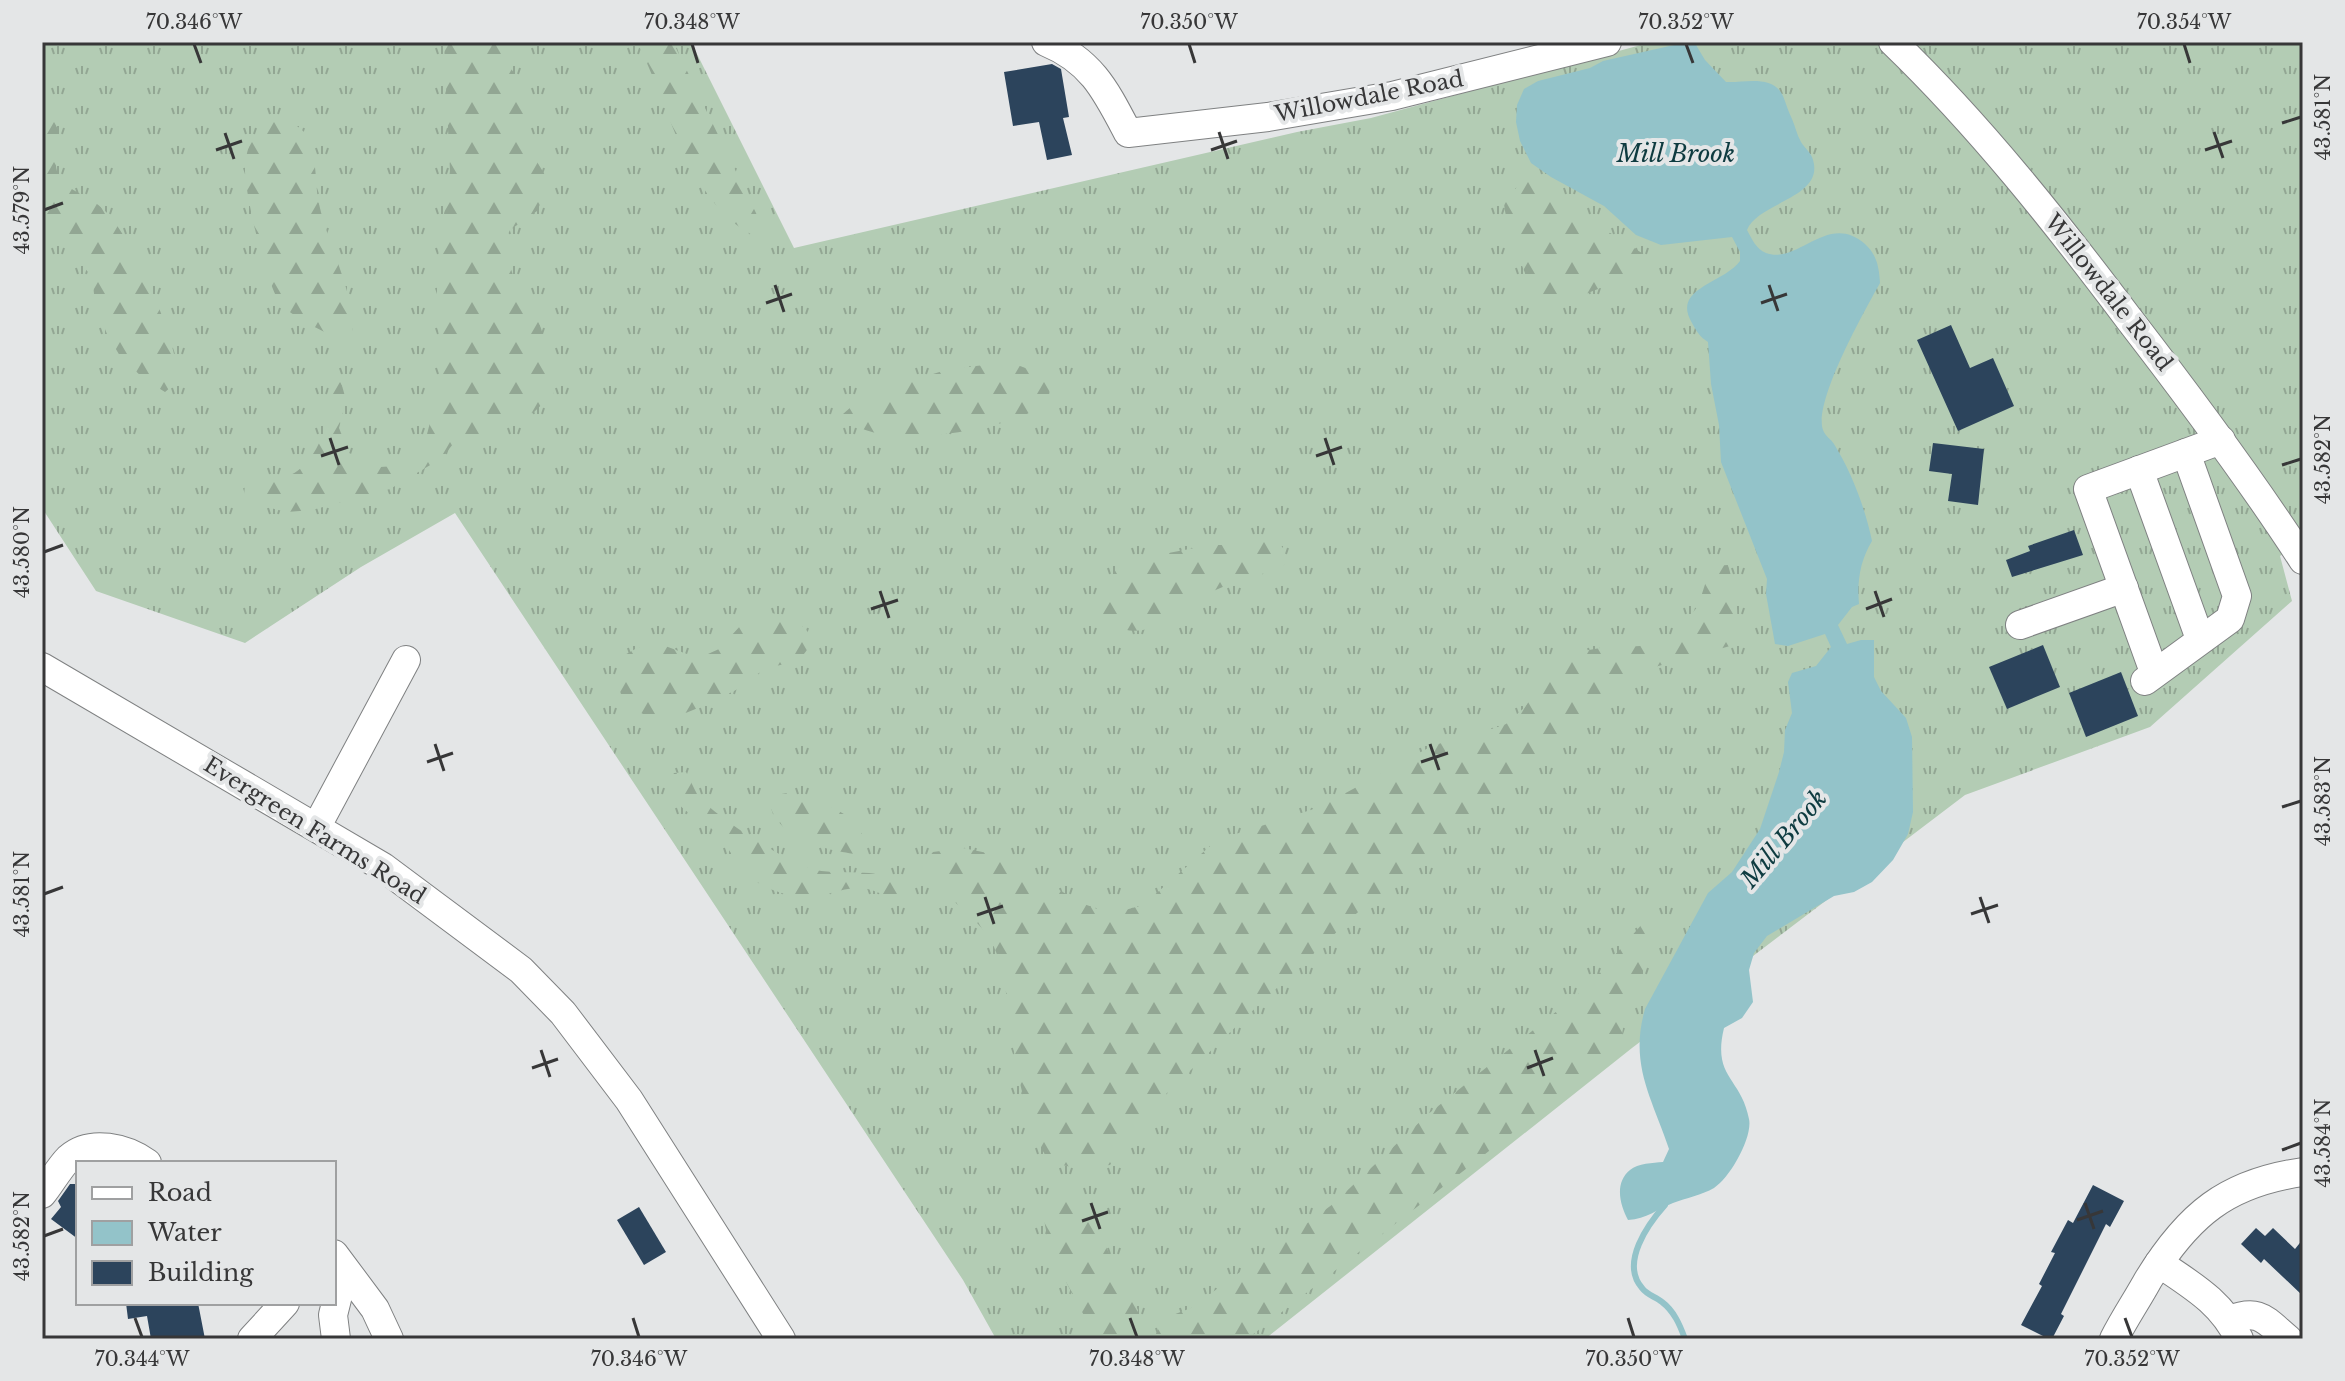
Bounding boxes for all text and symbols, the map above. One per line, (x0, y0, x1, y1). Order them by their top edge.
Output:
text: 70.346°W (146, 10, 243, 34)
text: 70.348°W (644, 10, 740, 34)
text: 70.350°W (1140, 10, 1238, 34)
text: 70.352°W (1638, 10, 1734, 34)
text: 70.354°W (2137, 10, 2232, 34)
street label: Willowdale Road (1272, 65, 1466, 128)
text: 43.581°N (2311, 74, 2335, 160)
water label: Mill Brook (1616, 139, 1735, 168)
text: 43.579°N (10, 166, 34, 254)
street label: Willowdale Road (2038, 208, 2178, 376)
text: 43.582°N (2311, 414, 2335, 504)
text: 43.580°N (10, 506, 34, 598)
street label: Evergreen Farms Road (199, 751, 431, 910)
text: 43.583°N (2311, 756, 2335, 846)
water label: Mill Brook (1734, 784, 1833, 894)
text: 43.581°N (10, 851, 34, 937)
text: 43.584°N (2311, 1098, 2335, 1188)
legend (76, 1161, 336, 1305)
text: Road (148, 1178, 212, 1207)
text: 43.582°N (10, 1191, 34, 1281)
text: Water (147, 1218, 222, 1247)
text: Building (148, 1258, 254, 1287)
text: 70.344°W (94, 1347, 190, 1371)
text: 70.346°W (591, 1347, 688, 1371)
text: 70.348°W (1089, 1347, 1185, 1371)
text: 70.350°W (1585, 1347, 1683, 1371)
text: 70.352°W (2084, 1347, 2180, 1371)

